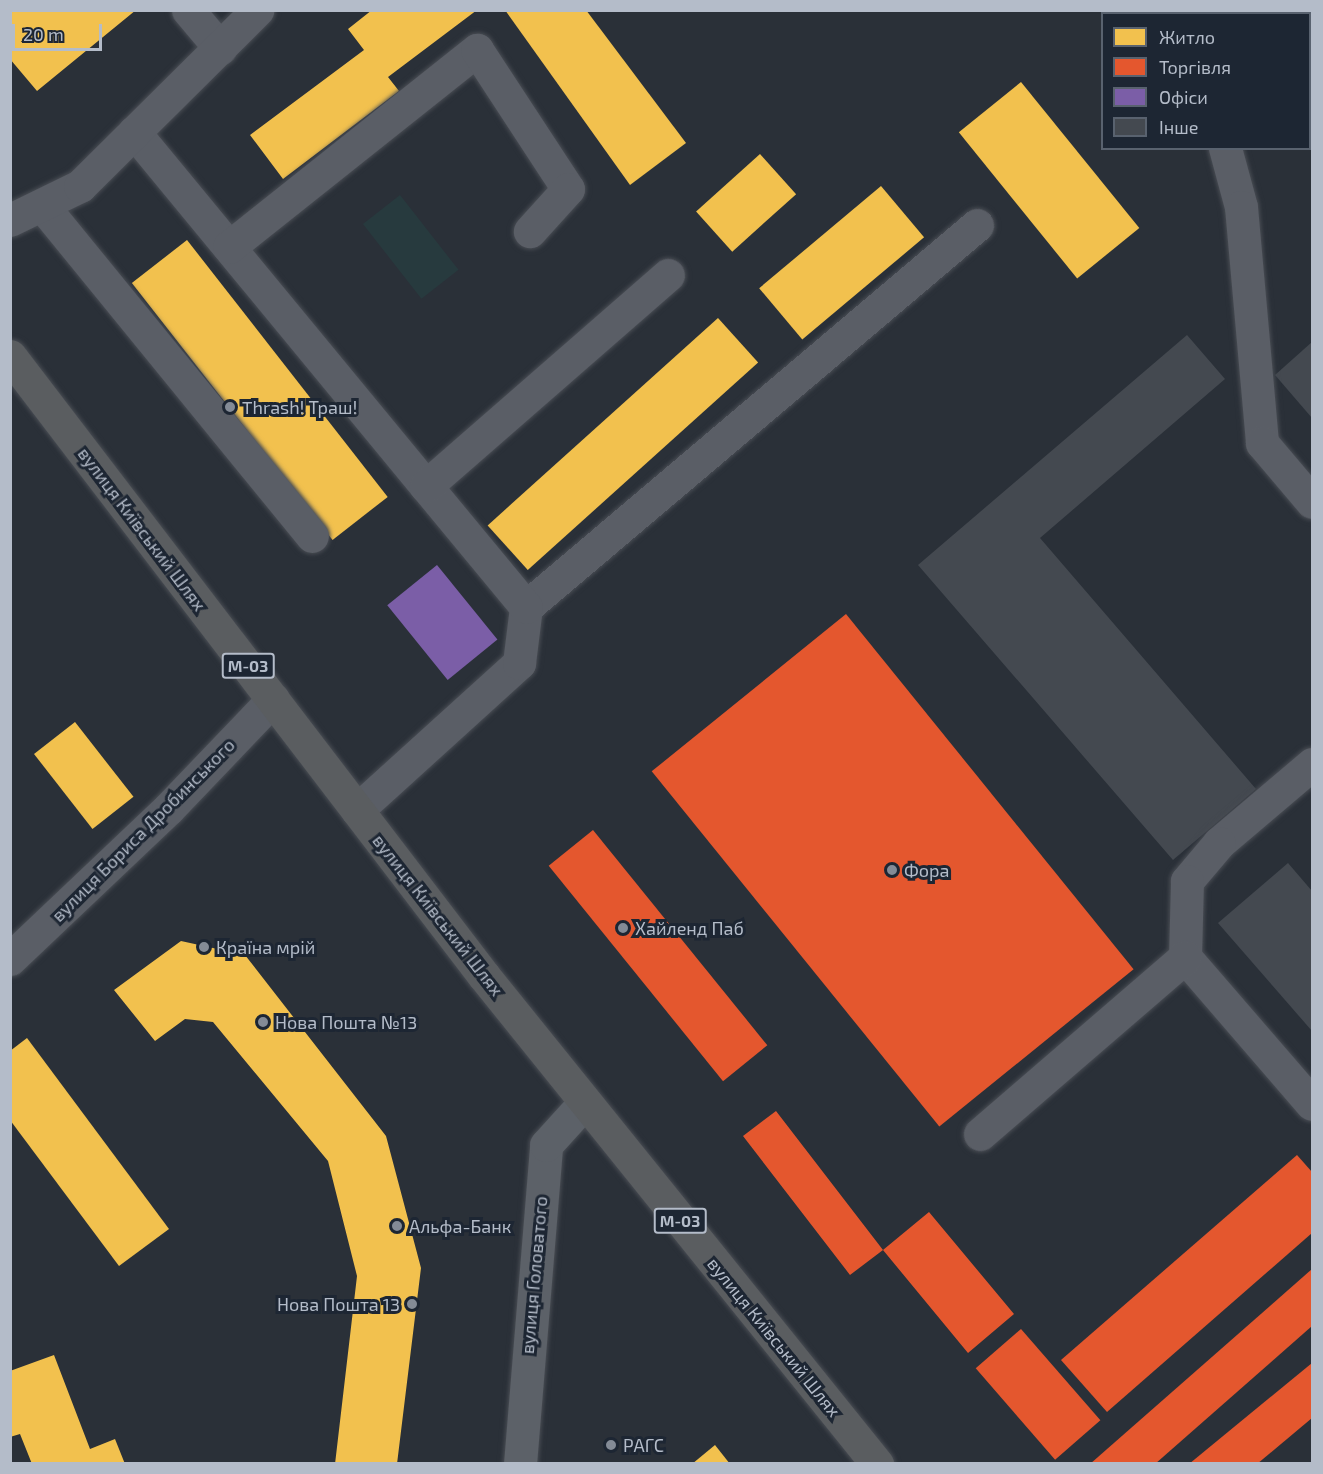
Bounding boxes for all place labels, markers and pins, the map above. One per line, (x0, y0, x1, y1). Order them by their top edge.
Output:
place label: Thrash! Траш! (242, 396, 357, 418)
marker: Thrash! Траш! (223, 400, 237, 414)
place label: Фора (904, 859, 950, 881)
marker: Фора (885, 863, 899, 877)
place label: Хайленд Паб (635, 917, 744, 939)
marker: Хайленд Паб (616, 921, 630, 935)
place label: Країна мрій (216, 936, 315, 958)
marker: Країна мрій (197, 940, 211, 954)
place label: Нова Пошта №13 (275, 1011, 417, 1033)
marker: Нова Пошта №13 (256, 1015, 270, 1029)
place label: Альфа-Банк (409, 1215, 511, 1237)
marker: Альфа-Банк (390, 1219, 404, 1233)
place label: Нова Пошта 13 (277, 1293, 400, 1315)
marker: Нова Пошта 13 (405, 1297, 419, 1311)
place label: РАГС (623, 1434, 664, 1456)
marker: РАГС (604, 1438, 618, 1452)

